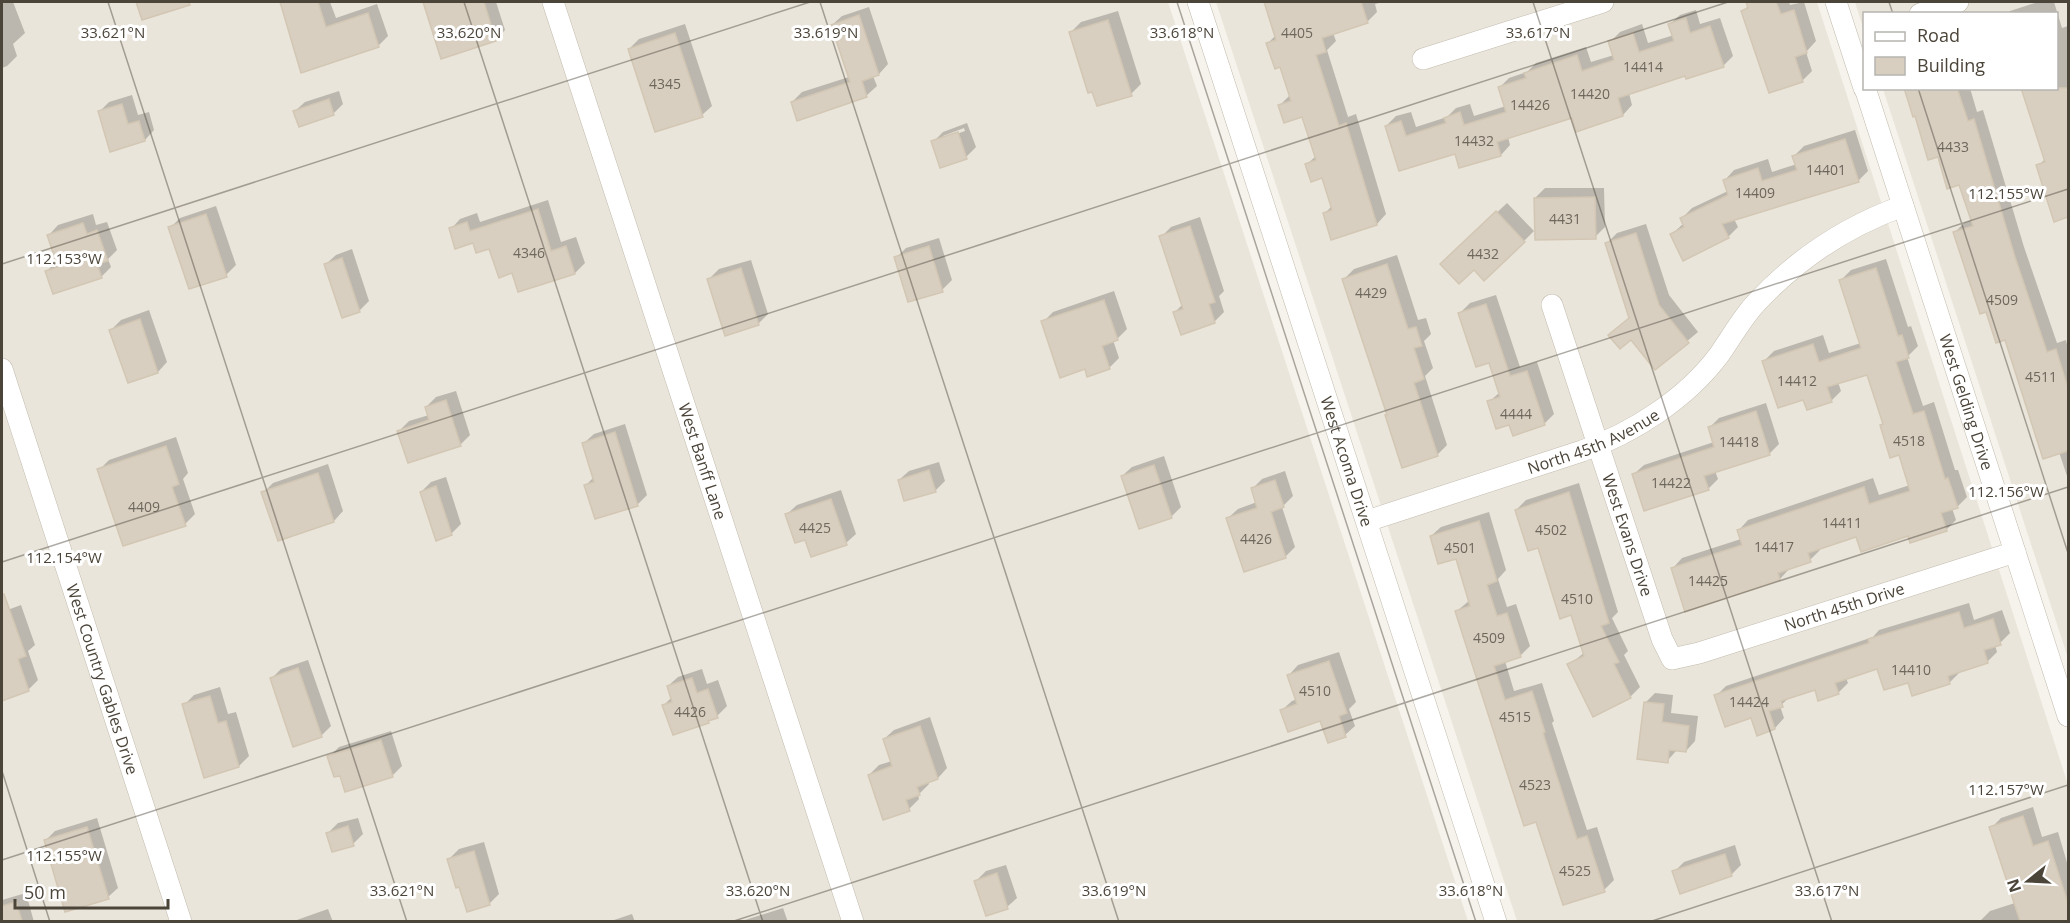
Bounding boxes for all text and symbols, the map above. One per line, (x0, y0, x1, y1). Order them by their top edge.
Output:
legend (1863, 12, 2058, 90)
text: 33.621°N (81, 22, 145, 42)
text: 33.620°N (437, 22, 501, 42)
text: 33.619°N (794, 22, 858, 42)
text: 33.618°N (1150, 22, 1214, 42)
text: 33.617°N (1506, 22, 1570, 42)
house number: 4405 (1281, 23, 1313, 42)
text: Road (1917, 23, 1960, 47)
text: Building (1917, 53, 1985, 77)
house number: 14414 (1623, 57, 1663, 76)
house number: 4345 (649, 74, 681, 93)
house number: 14420 (1570, 84, 1610, 103)
house number: 14426 (1510, 95, 1550, 114)
house number: 14432 (1454, 131, 1494, 150)
house number: 4433 (1937, 137, 1969, 156)
house number: 14401 (1806, 160, 1846, 179)
house number: 14409 (1735, 183, 1775, 202)
text: 112.155°W (1968, 183, 2044, 203)
house number: 4431 (1549, 209, 1581, 228)
house number: 4346 (513, 243, 545, 262)
house number: 4432 (1467, 244, 1499, 263)
text: 112.153°W (26, 248, 102, 268)
house number: 4429 (1355, 283, 1387, 302)
house number: 4509 (1986, 290, 2018, 309)
street label: West Gelding Drive (1934, 331, 1999, 473)
house number: 4511 (2025, 367, 2057, 386)
house number: 14412 (1777, 371, 1817, 390)
street label: West Acoma Drive (1315, 394, 1378, 529)
street label: West Banff Lane (673, 400, 732, 522)
house number: 4444 (1500, 404, 1532, 423)
street label: North 45th Avenue (1524, 404, 1663, 479)
house number: 4518 (1893, 431, 1925, 450)
house number: 14418 (1719, 432, 1759, 451)
street label: West Evans Drive (1597, 471, 1658, 599)
house number: 14422 (1651, 473, 1691, 492)
text: 112.156°W (1968, 481, 2044, 501)
house number: 4409 (128, 497, 160, 516)
house number: 14411 (1822, 513, 1862, 532)
house number: 4425 (799, 518, 831, 537)
house number: 4502 (1535, 520, 1567, 539)
house number: 4426 (1240, 529, 1272, 548)
house number: 14417 (1754, 537, 1794, 556)
house number: 4501 (1444, 538, 1476, 557)
text: 112.154°W (26, 547, 102, 567)
house number: 14425 (1688, 571, 1728, 590)
street label: North 45th Drive (1781, 577, 1907, 636)
street label: West Country Gables Drive (61, 581, 144, 777)
house number: 4510 (1561, 589, 1593, 608)
house number: 4509 (1473, 628, 1505, 647)
house number: 14410 (1891, 660, 1931, 679)
house number: 4510 (1299, 681, 1331, 700)
house number: 14424 (1729, 692, 1769, 711)
house number: 4426 (674, 702, 706, 721)
house number: 4515 (1499, 707, 1531, 726)
house number: 4523 (1519, 775, 1551, 794)
text: 112.157°W (1968, 779, 2044, 799)
text: 112.155°W (26, 845, 102, 865)
north arrow (1998, 851, 2058, 911)
house number: 4525 (1559, 861, 1591, 880)
scale bar (15, 872, 168, 910)
text: N (2001, 876, 2026, 895)
text: 50 m (24, 880, 66, 904)
text: 33.621°N (370, 880, 434, 900)
text: 33.620°N (726, 880, 790, 900)
text: 33.619°N (1082, 880, 1146, 900)
text: 33.618°N (1439, 880, 1503, 900)
text: 33.617°N (1795, 880, 1859, 900)

